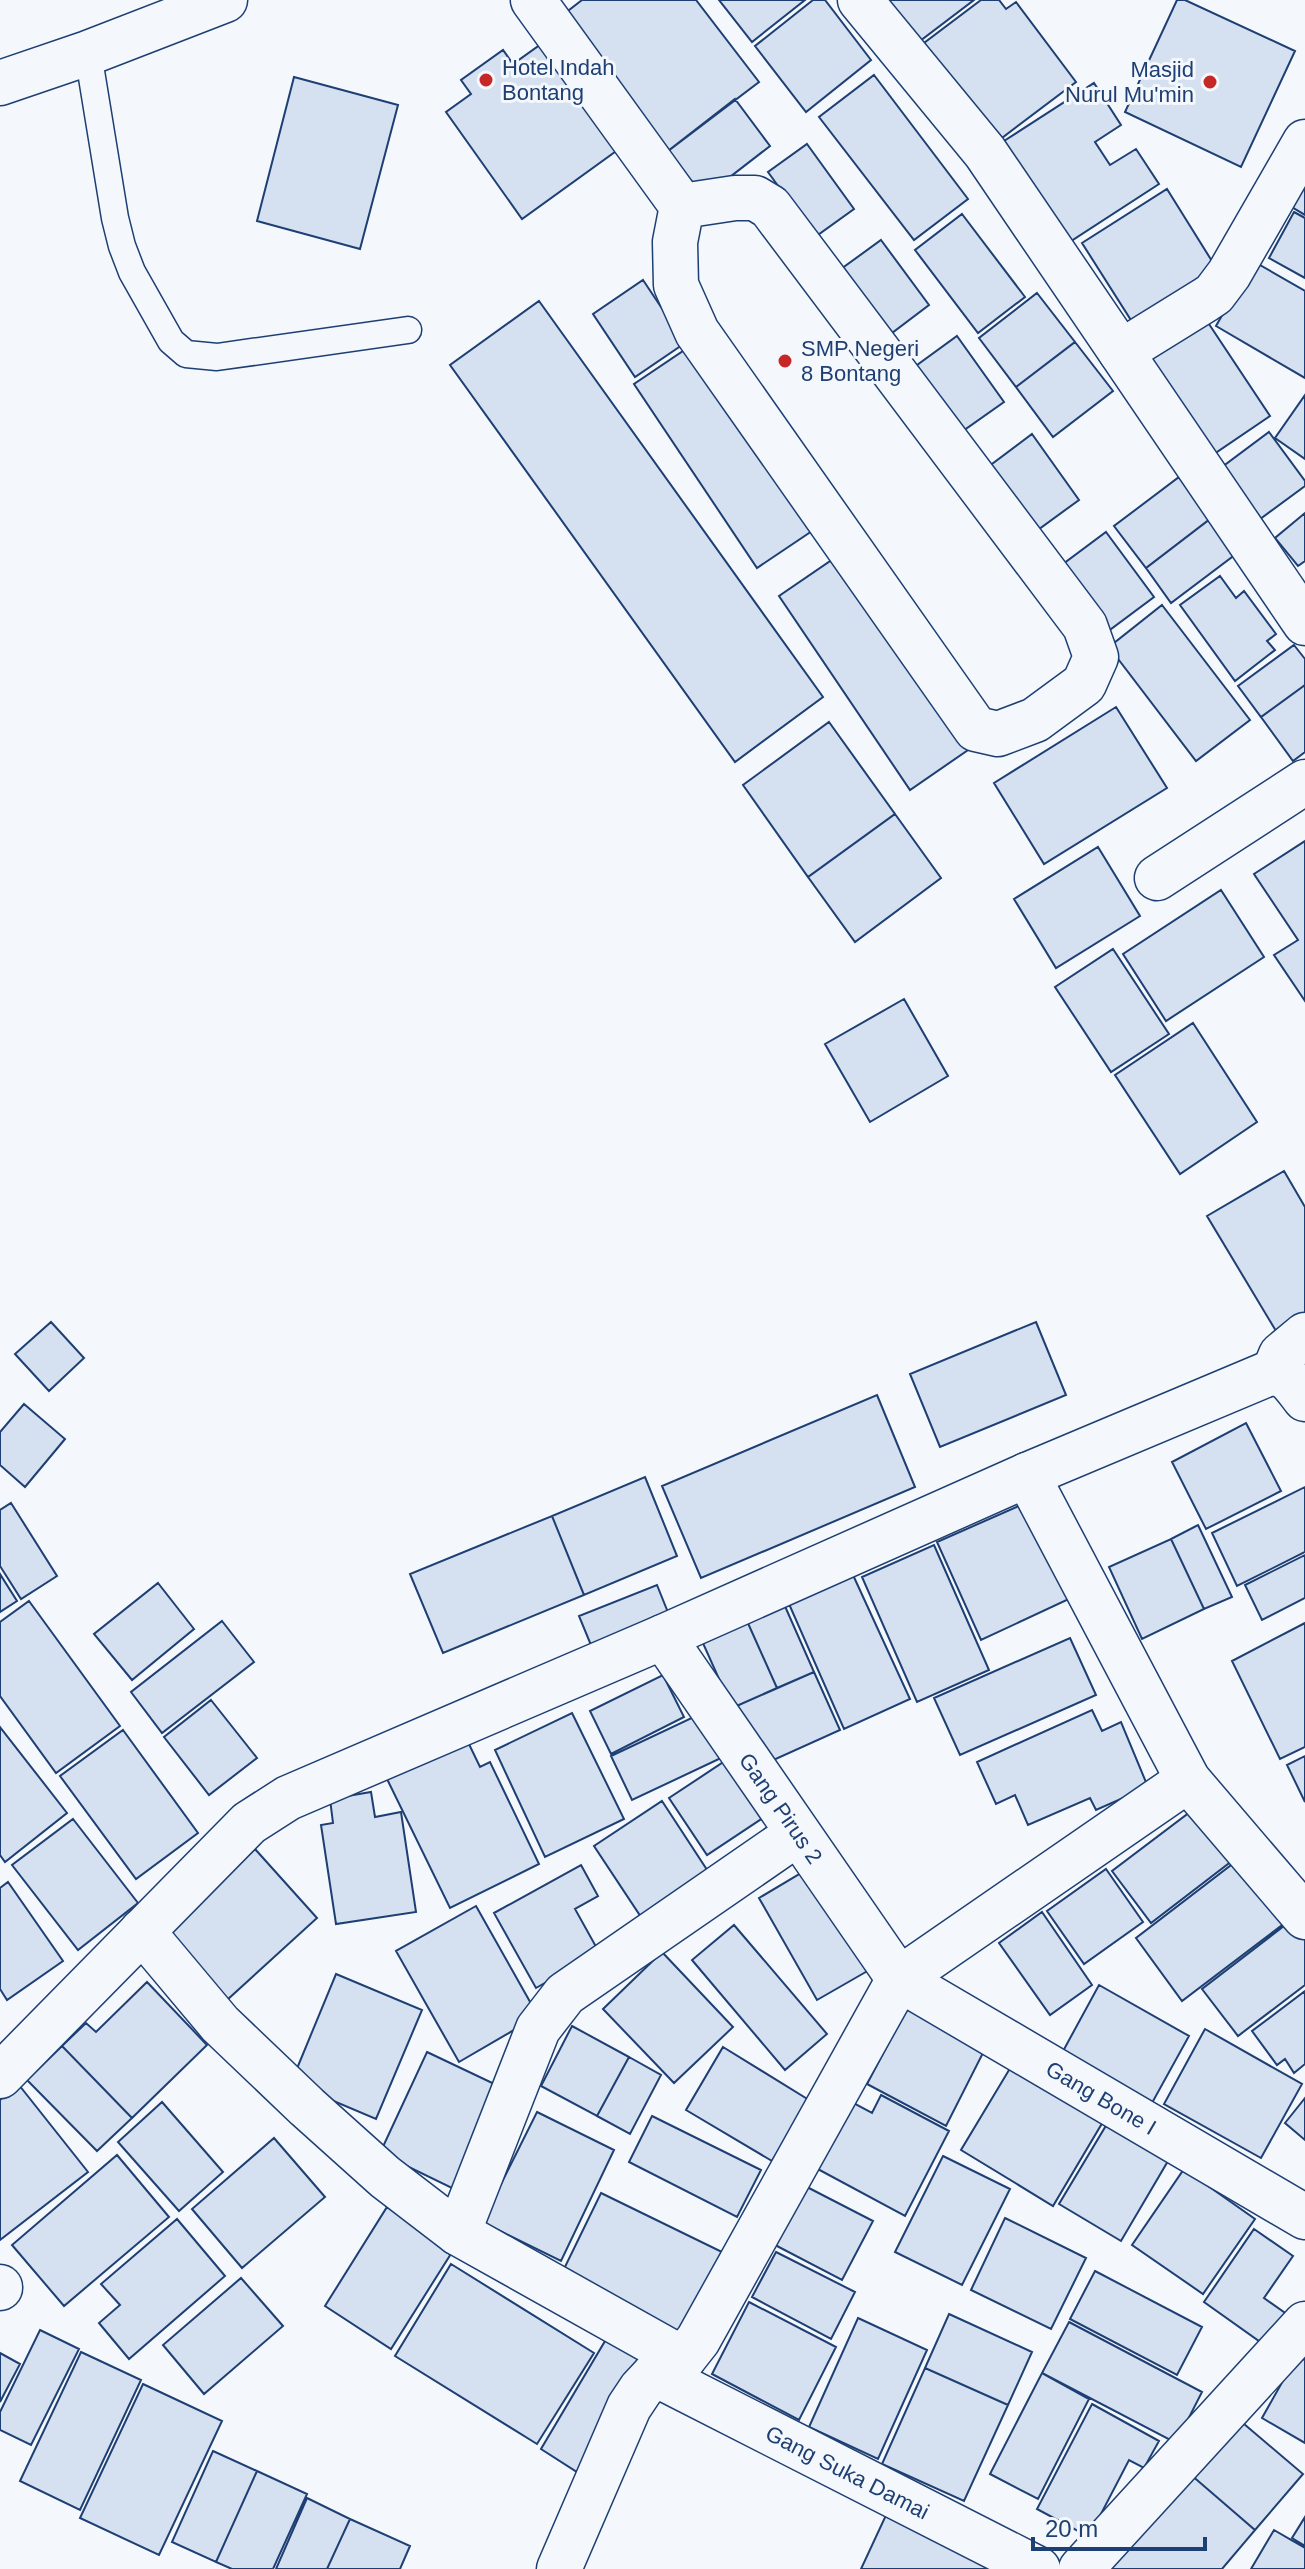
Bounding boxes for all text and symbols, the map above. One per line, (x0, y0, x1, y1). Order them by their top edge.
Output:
place label: Hotel Indah Bontang (502, 55, 615, 105)
place label: Masjid Nurul Mu'min (1065, 57, 1194, 107)
marker: Hotel Indah Bontang (477, 71, 495, 89)
marker: Masjid Nurul Mu'min (1201, 73, 1219, 91)
place label: SMP Negeri 8 Bontang (801, 336, 919, 386)
marker: SMP Negeri 8 Bontang (776, 352, 794, 370)
street label: Gang Pirus 2 (734, 1748, 828, 1868)
street label: Gang Bone I (1042, 2056, 1161, 2140)
street label: Gang Suka Damai (762, 2420, 933, 2524)
scale bar (1033, 2501, 1205, 2551)
text: 20 m (1045, 2515, 1098, 2542)

